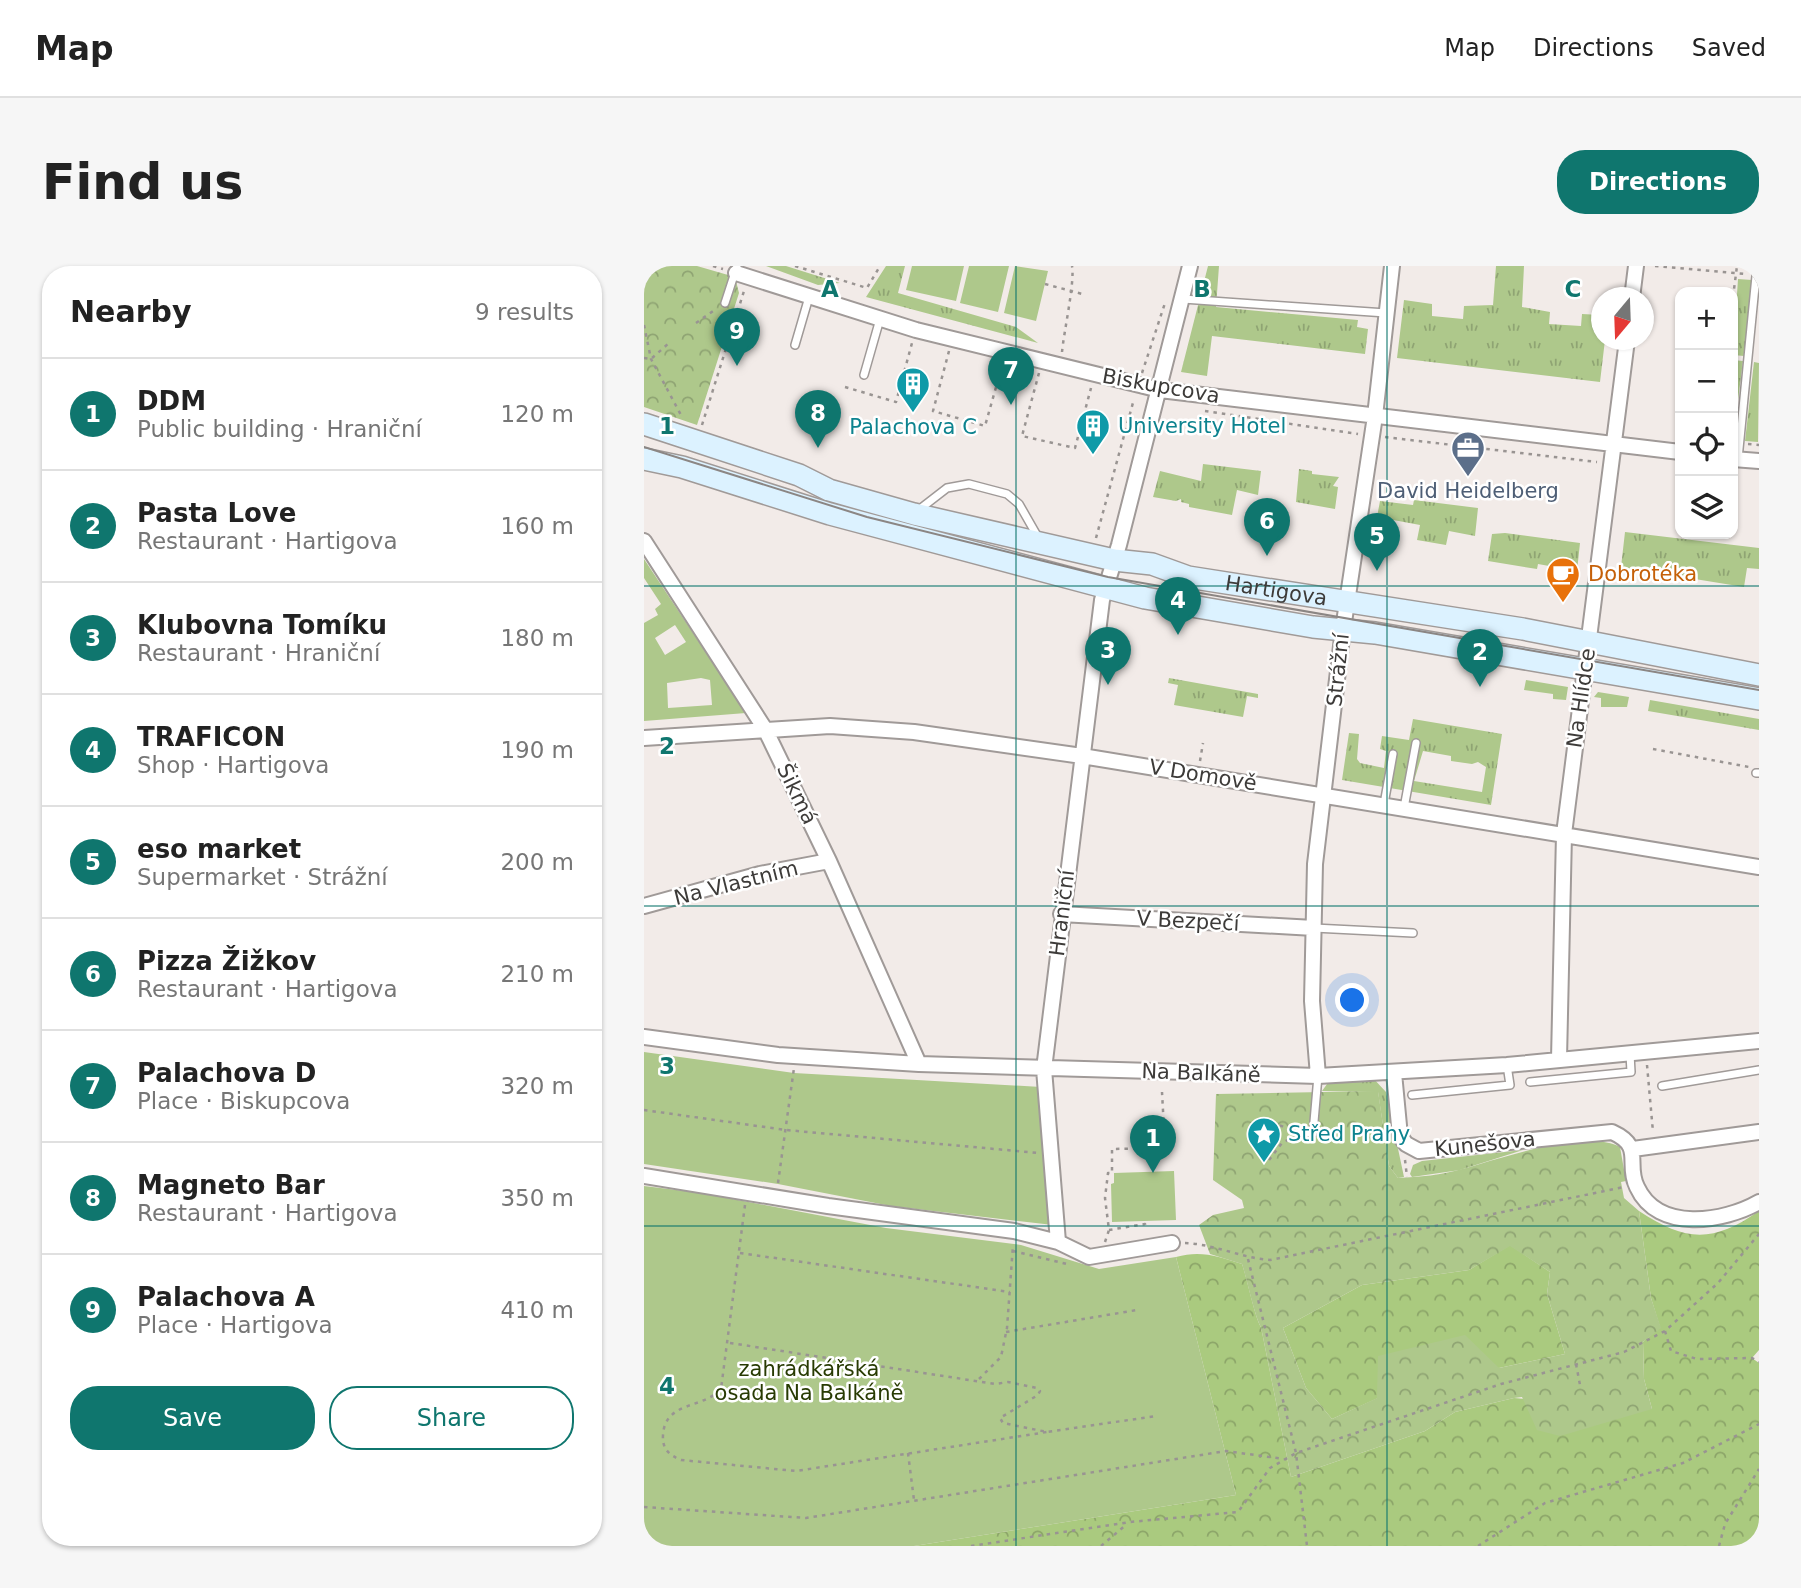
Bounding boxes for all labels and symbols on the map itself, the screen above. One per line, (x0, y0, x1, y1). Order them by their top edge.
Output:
text: A (821, 276, 839, 302)
text: B (1193, 276, 1211, 302)
text: C (1565, 276, 1581, 302)
north arrow (1591, 287, 1654, 350)
pin: 9 (714, 308, 760, 366)
pin: 7 (988, 347, 1034, 405)
street label: Biskupcova (1100, 364, 1222, 408)
building icon: Palachova C (894, 365, 932, 414)
pin: 8 (795, 390, 841, 448)
building icon: University Hotel (1074, 407, 1112, 456)
text: 1 (659, 413, 675, 439)
place label: University Hotel (1118, 414, 1286, 438)
place label: Palachova C (849, 415, 977, 439)
office icon: David Heidelberg (1449, 429, 1487, 478)
place label: David Heidelberg (1377, 479, 1559, 503)
pin: 6 (1244, 498, 1290, 556)
pin: 5 (1354, 513, 1400, 571)
cafe icon: Dobrotéka (1544, 555, 1582, 604)
place label: Dobrotéka (1588, 562, 1697, 586)
street label: Hartigova (1224, 571, 1329, 610)
pin: 4 (1155, 577, 1201, 635)
pin: 3 (1085, 627, 1131, 685)
pin: 2 (1457, 629, 1503, 687)
street label: Strážní (1322, 631, 1354, 708)
street label: Na Hlídce (1562, 647, 1600, 749)
text: 2 (659, 733, 675, 759)
street label: V Domově (1147, 755, 1259, 795)
street label: Šikmá (772, 759, 823, 828)
street label: Na Vlastním (671, 856, 801, 910)
street label: Hraniční (1045, 867, 1079, 958)
street label: V Bezpečí (1136, 906, 1241, 936)
your location (1335, 983, 1369, 1017)
text: 3 (659, 1053, 675, 1079)
street label: Na Balkáně (1141, 1059, 1261, 1087)
pin: 1 (1130, 1115, 1176, 1173)
place icon: Střed Prahy (1245, 1115, 1283, 1164)
place label: Střed Prahy (1288, 1122, 1410, 1146)
street label: Kunešova (1433, 1127, 1537, 1161)
park label: zahrádkářská osada Na Balkáně (715, 1357, 903, 1405)
text: 4 (659, 1373, 675, 1399)

